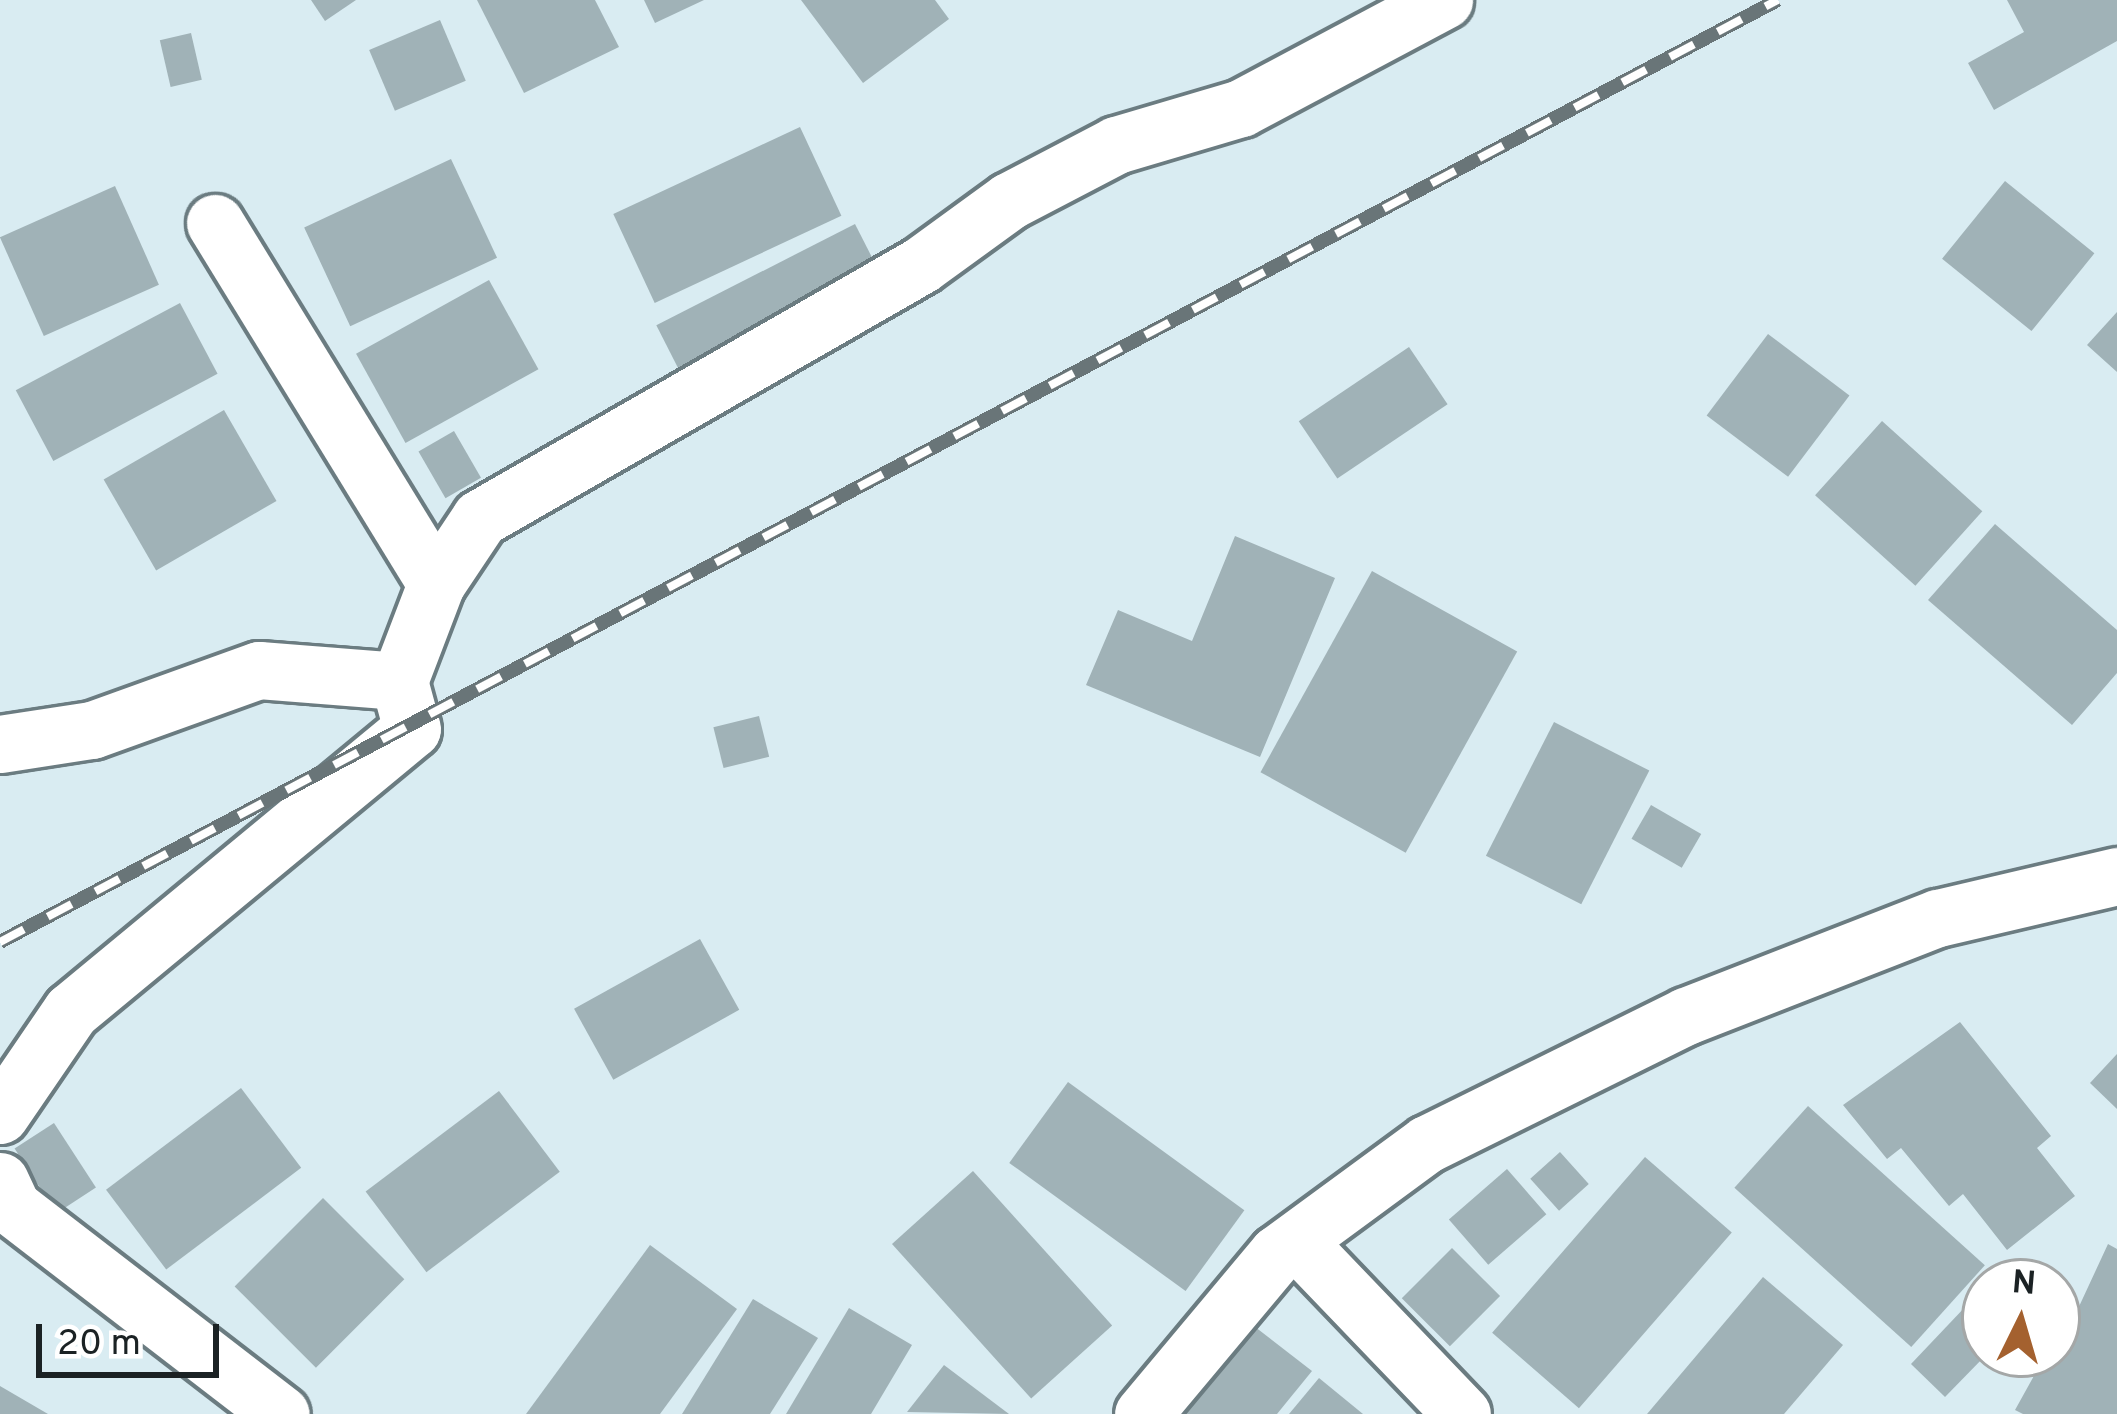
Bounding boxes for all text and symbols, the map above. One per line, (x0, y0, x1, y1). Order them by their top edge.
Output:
north arrow (1961, 1258, 2081, 1378)
text: N (2010, 1263, 2038, 1307)
scale bar (42, 1300, 225, 1374)
text: 20 m (57, 1322, 141, 1368)

